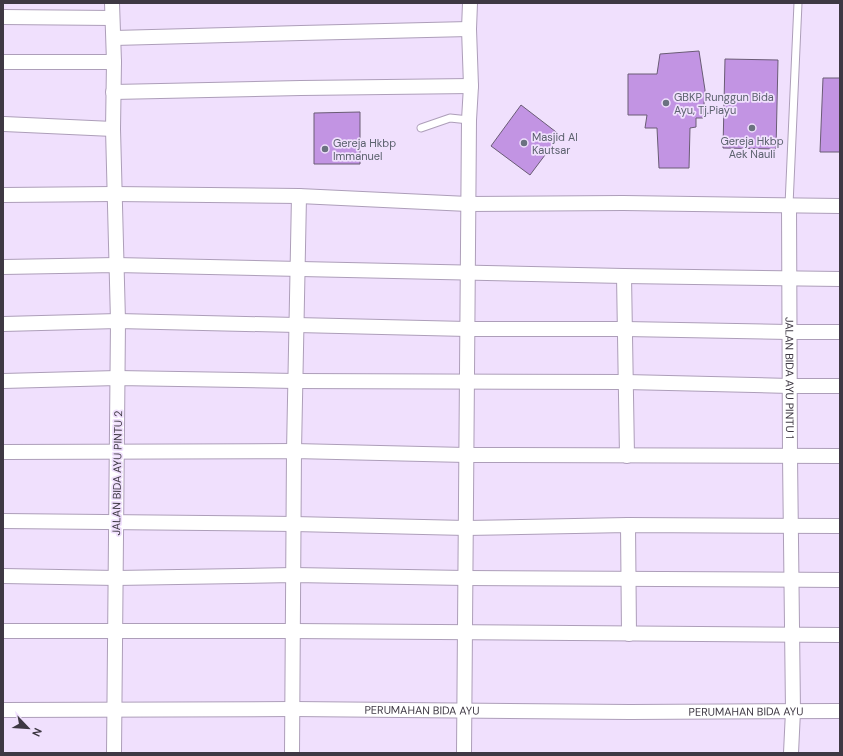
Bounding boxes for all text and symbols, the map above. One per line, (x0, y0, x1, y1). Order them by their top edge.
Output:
place label: GBKP Runggun Bida Ayu, Tj.Piayu (674, 90, 774, 117)
marker: GBKP Runggun Bida Ayu, Tj.Piayu (661, 98, 671, 108)
marker: Gereja Hkbp Aek Nauli (747, 123, 757, 133)
place label: Masjid Al Kautsar (532, 130, 578, 157)
place label: Gereja Hkbp Aek Nauli (720, 134, 784, 161)
place label: Gereja Hkbp Immanuel (333, 136, 396, 163)
marker: Masjid Al Kautsar (519, 138, 529, 148)
marker: Gereja Hkbp Immanuel (320, 144, 330, 154)
street label: JALAN BIDA AYU PINTU 1 (782, 317, 797, 439)
street label: JALAN BIDA AYU PINTU 2 (109, 410, 125, 536)
street label: PERUMAHAN BIDA AYU (364, 703, 480, 718)
street label: PERUMAHAN BIDA AYU (688, 704, 803, 719)
north arrow (8, 708, 48, 748)
text: N (29, 726, 45, 739)

